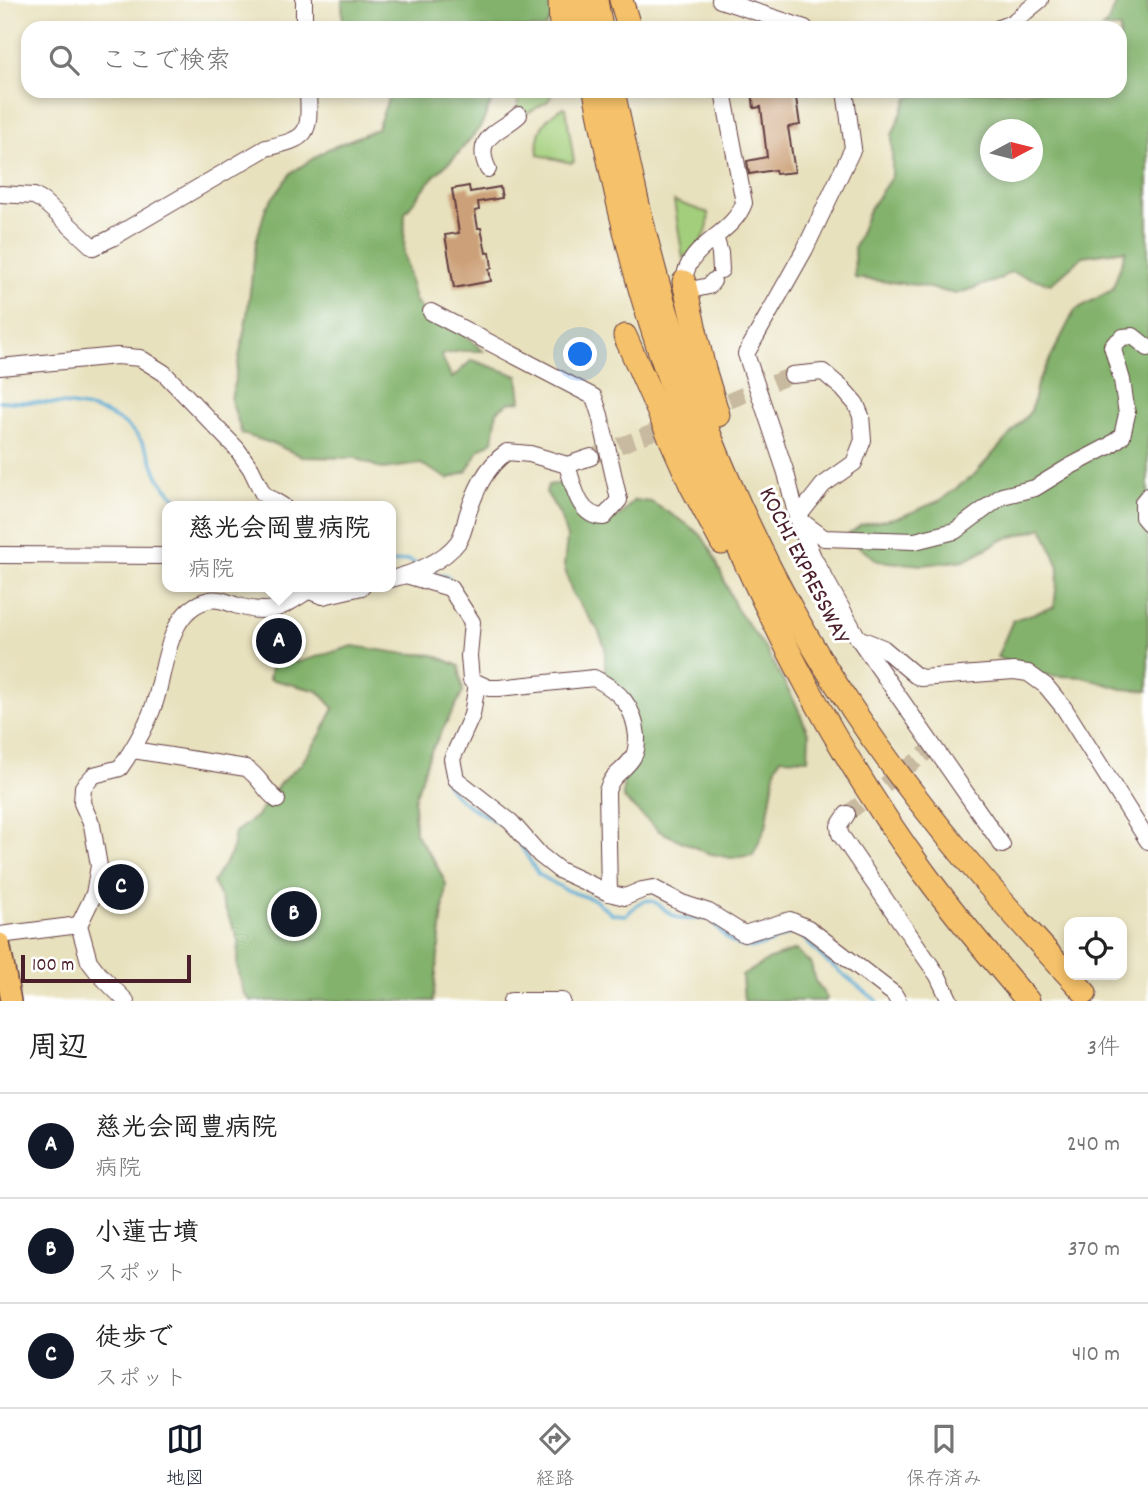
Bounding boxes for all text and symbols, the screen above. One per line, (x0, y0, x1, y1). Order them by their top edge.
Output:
search box (21, 21, 1127, 98)
icon: search (45, 41, 83, 79)
text: ここで検索 (101, 44, 231, 81)
north arrow (980, 119, 1043, 182)
your location (563, 337, 597, 371)
street label: KOCHI EXPRESSWAY (749, 482, 858, 651)
popup (162, 501, 396, 592)
text: 慈光会岡豊病院 (188, 512, 370, 549)
text: 病院 (188, 555, 234, 588)
pin: A (256, 615, 302, 667)
pin: C (98, 861, 144, 913)
pin: B (271, 888, 317, 940)
map controls (1064, 917, 1127, 980)
button: locate (1064, 917, 1127, 980)
scale bar (21, 952, 191, 984)
text: 100 m (32, 953, 74, 980)
text: 周辺 (28, 1029, 88, 1072)
text: 3件 (1087, 1033, 1120, 1066)
text: 慈光会岡豊病院 (95, 1111, 277, 1148)
text: A (45, 1129, 57, 1162)
text: 240 m (1067, 1129, 1120, 1162)
text: 病院 (95, 1154, 141, 1187)
text: 小蓮古墳 (95, 1216, 199, 1253)
text: B (46, 1234, 56, 1267)
text: 370 m (1067, 1234, 1120, 1267)
text: スポット (95, 1259, 187, 1292)
text: 徒歩で (95, 1321, 173, 1358)
text: C (45, 1339, 57, 1372)
text: 410 m (1072, 1339, 1120, 1372)
text: スポット (95, 1364, 187, 1397)
tab: 地図 (166, 1420, 204, 1494)
tab: 経路 (536, 1420, 574, 1494)
tab: 保存済み (906, 1420, 982, 1494)

